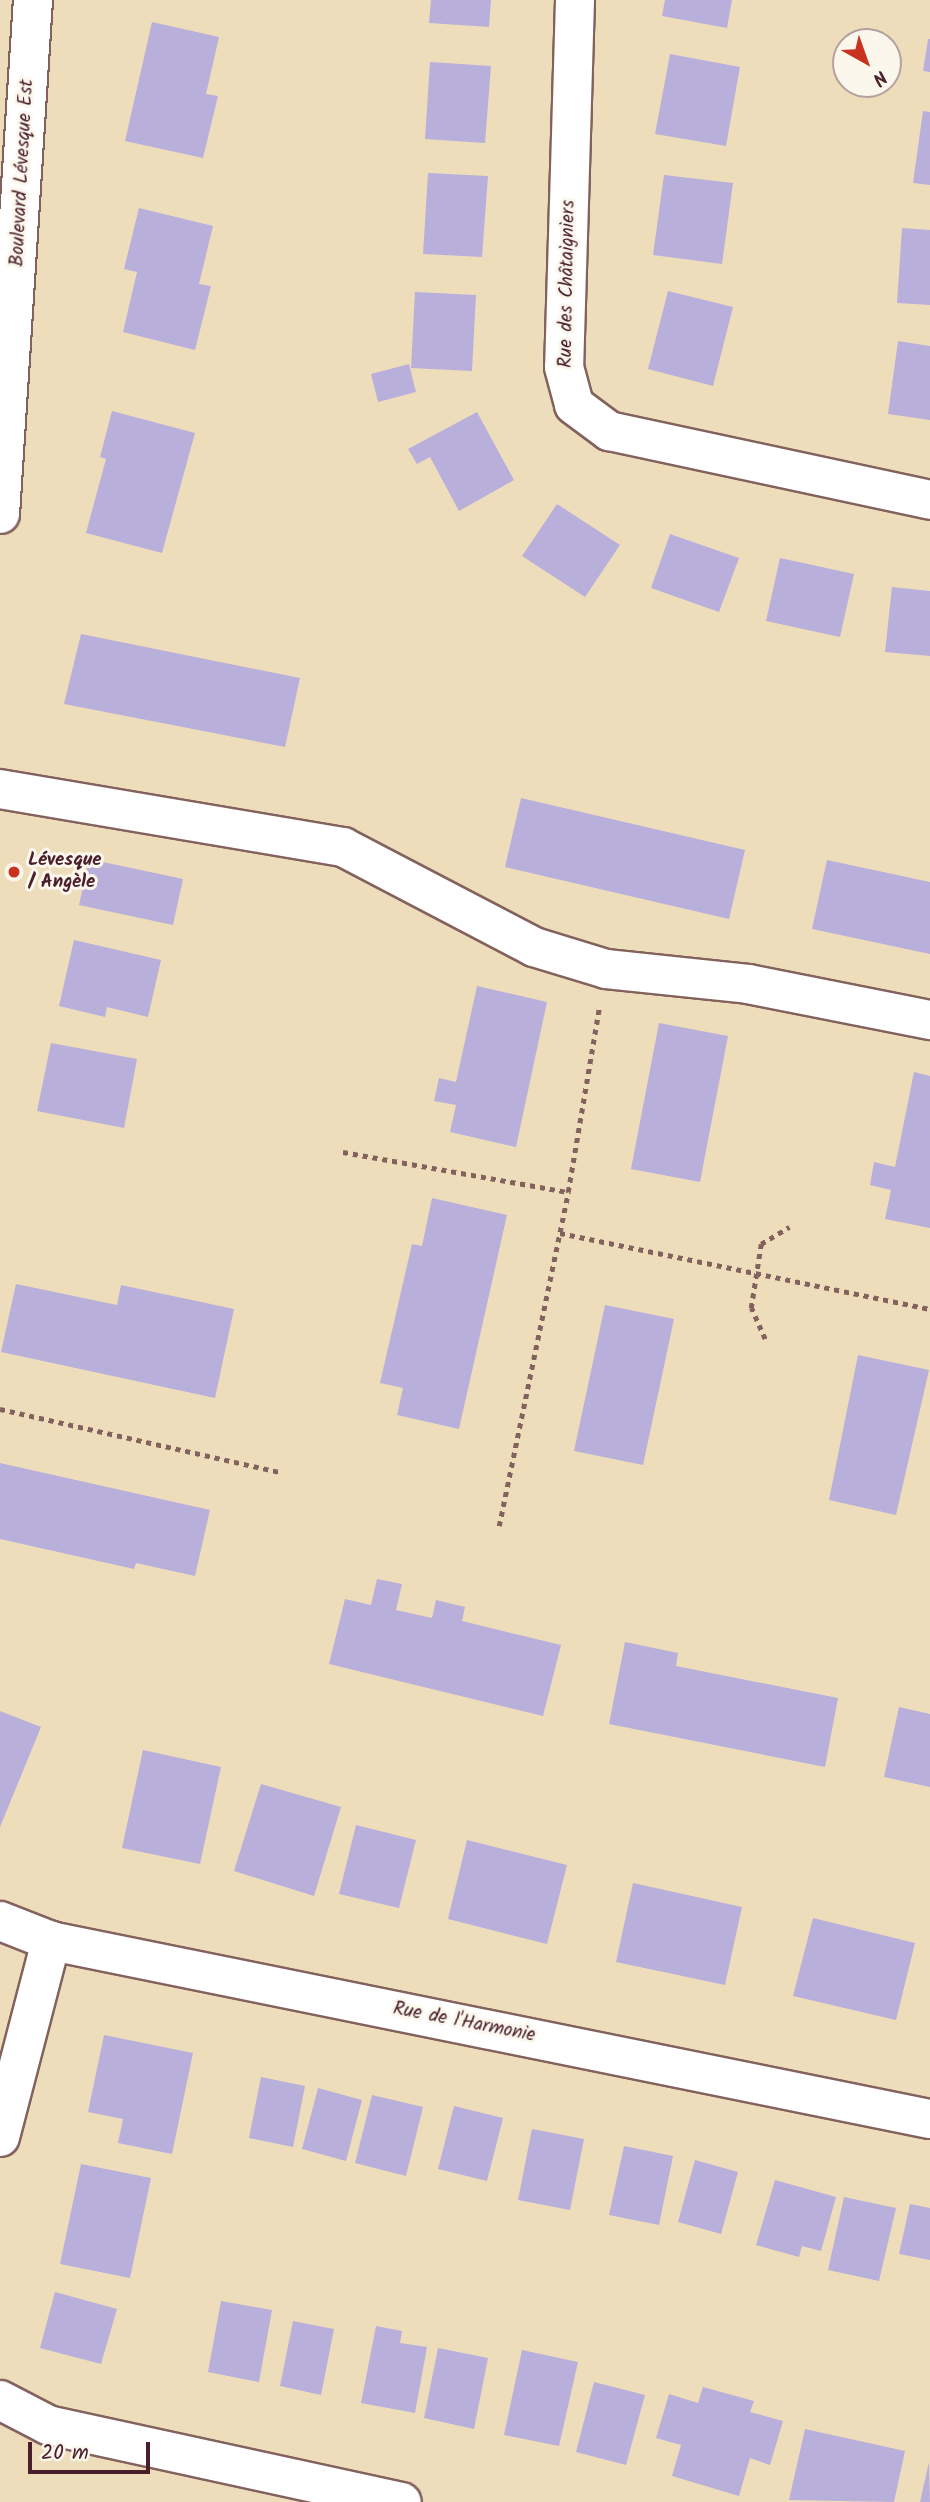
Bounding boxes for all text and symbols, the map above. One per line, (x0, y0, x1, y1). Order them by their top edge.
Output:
north arrow (832, 28, 902, 98)
text: N (865, 62, 893, 93)
street label: Boulevard Lévesque Est (7, 79, 39, 267)
street label: Rue des Châtaigniers (555, 200, 581, 368)
place label: Lévesque / Angèle (28, 850, 102, 894)
marker: Lévesque / Angèle (6, 864, 22, 880)
street label: Rue de l'Harmonie (391, 1998, 537, 2048)
scale bar (32, 2428, 154, 2472)
text: 20 m (41, 2437, 89, 2470)

